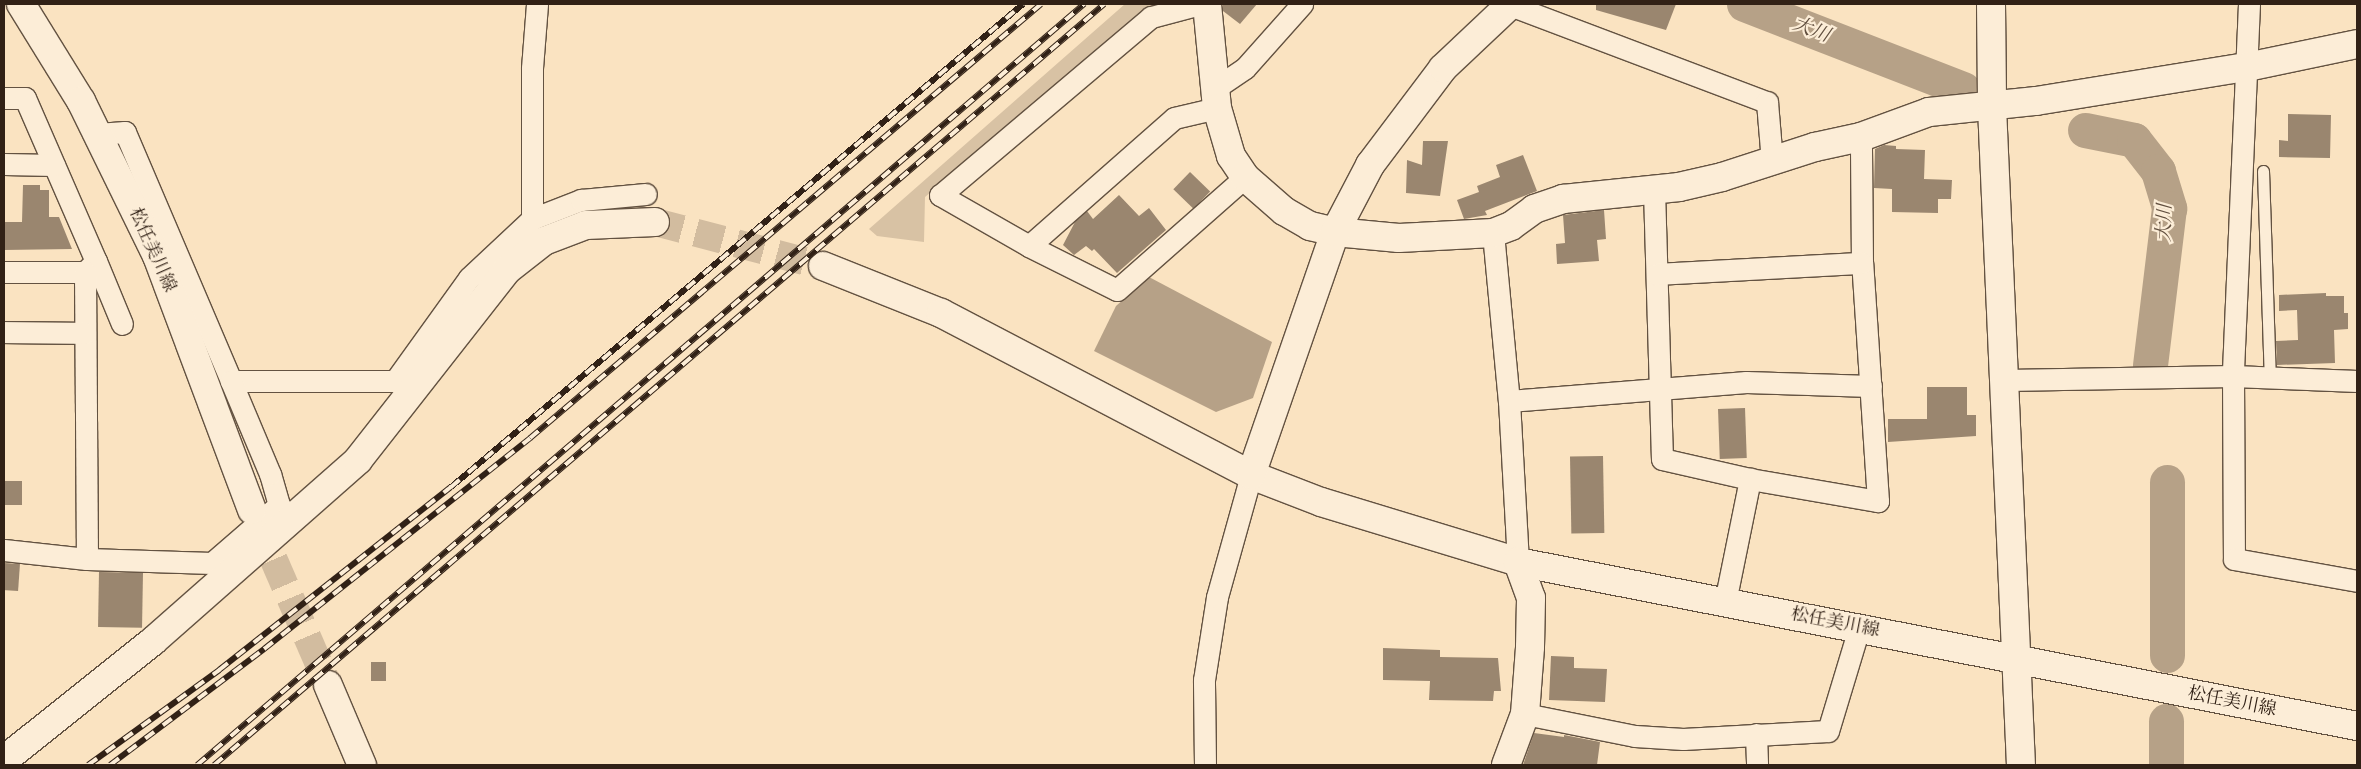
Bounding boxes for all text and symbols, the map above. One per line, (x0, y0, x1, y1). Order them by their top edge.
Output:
water label: 大川 (1789, 13, 1833, 47)
street label: 松任美川線 (124, 204, 180, 296)
water label: 大川 (2153, 204, 2177, 242)
street label: 松任美川線 (1789, 604, 1881, 642)
street label: 松任美川線 (2186, 683, 2278, 721)

